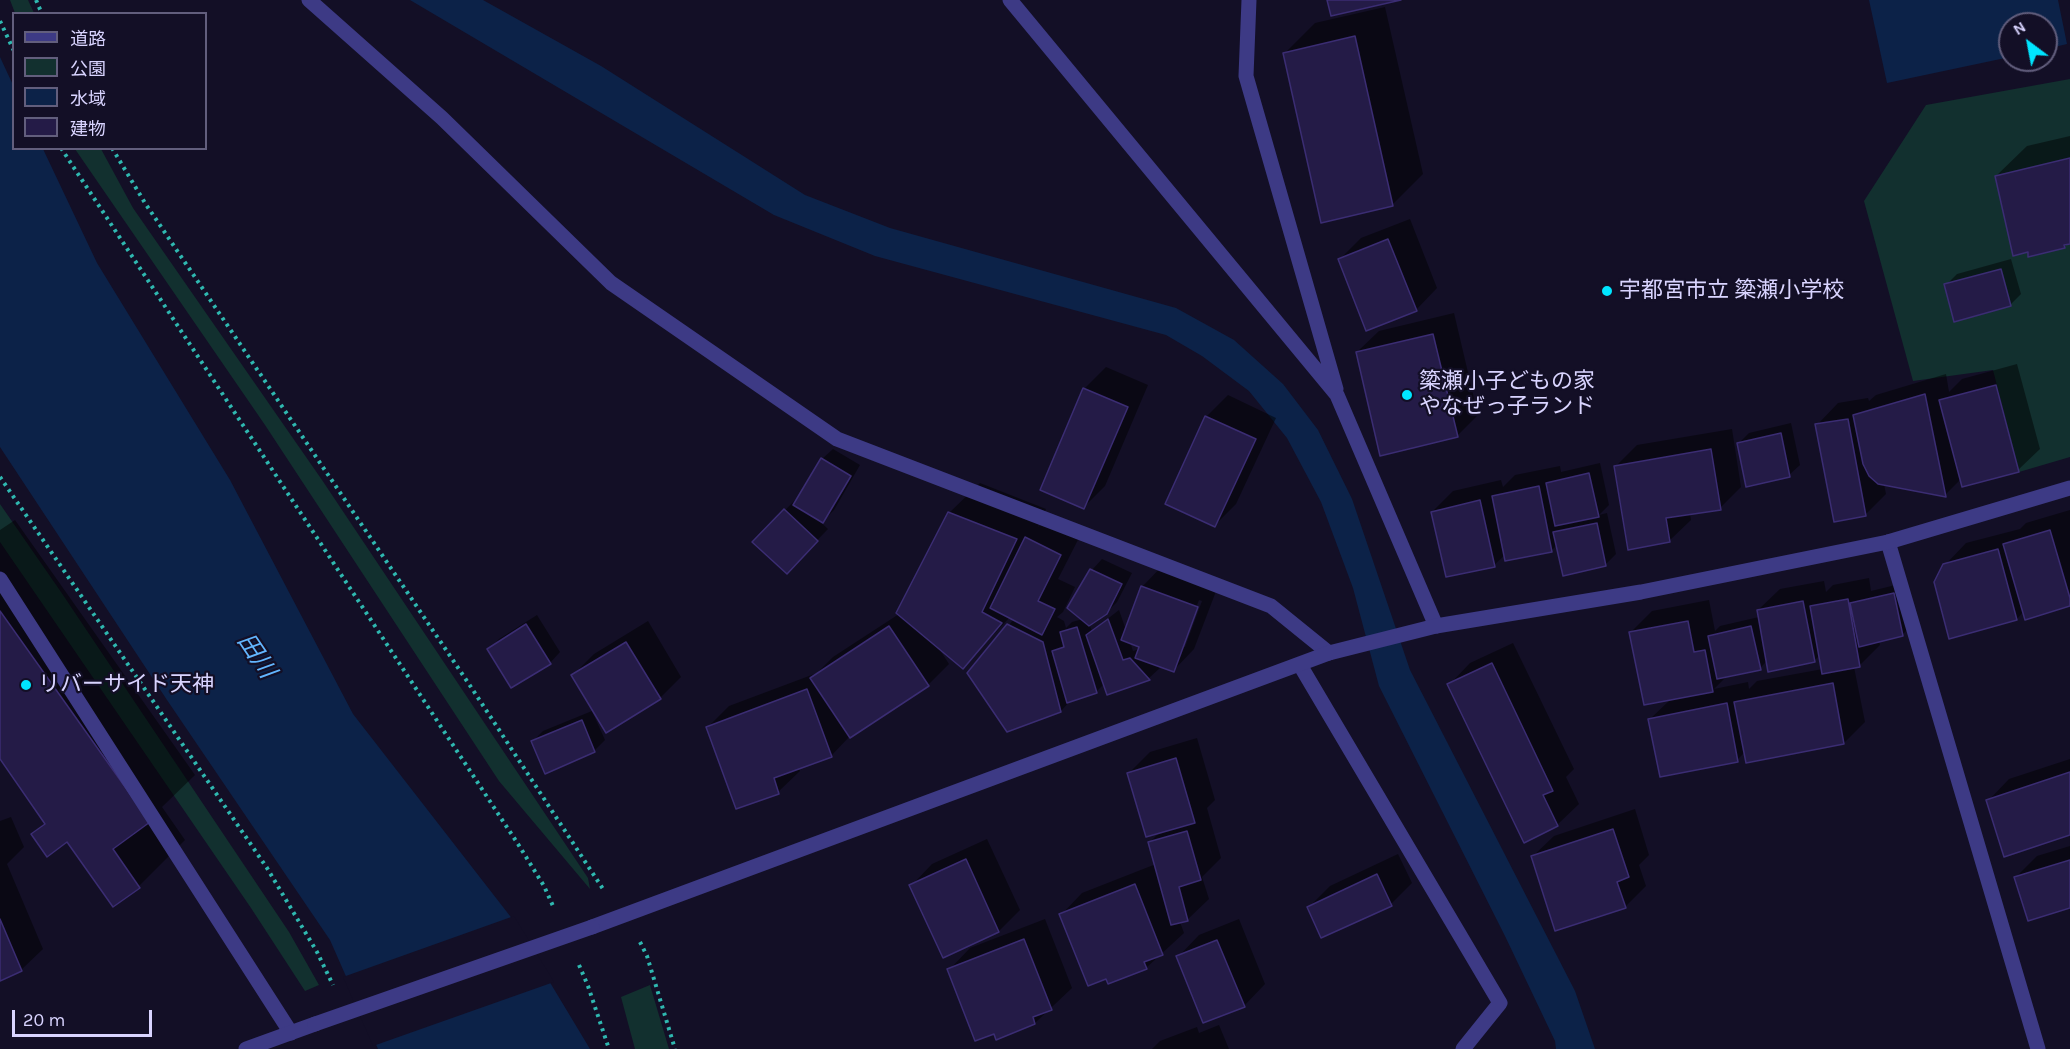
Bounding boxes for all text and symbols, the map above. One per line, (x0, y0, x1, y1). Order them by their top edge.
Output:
legend (12, 12, 207, 150)
north arrow (1998, 12, 2058, 72)
text: N (2009, 17, 2029, 39)
text: 道路 (70, 28, 106, 50)
text: 公園 (70, 58, 106, 80)
text: 水域 (70, 88, 106, 110)
text: 建物 (70, 118, 106, 140)
place label: 宇都宮市立 簗瀬小学校 (1619, 278, 1844, 304)
marker: 宇都宮市立 簗瀬小学校 (1600, 284, 1614, 298)
place label: 簗瀬小子どもの家 やなぜっ子ランド (1419, 369, 1595, 420)
marker: 簗瀬小子どもの家 やなぜっ子ランド (1400, 388, 1414, 402)
water label: 田川 (231, 628, 281, 684)
place label: リバーサイド天神 (38, 672, 214, 698)
marker: リバーサイド天神 (19, 678, 33, 692)
scale bar (15, 998, 154, 1036)
text: 20 m (23, 1009, 65, 1031)

